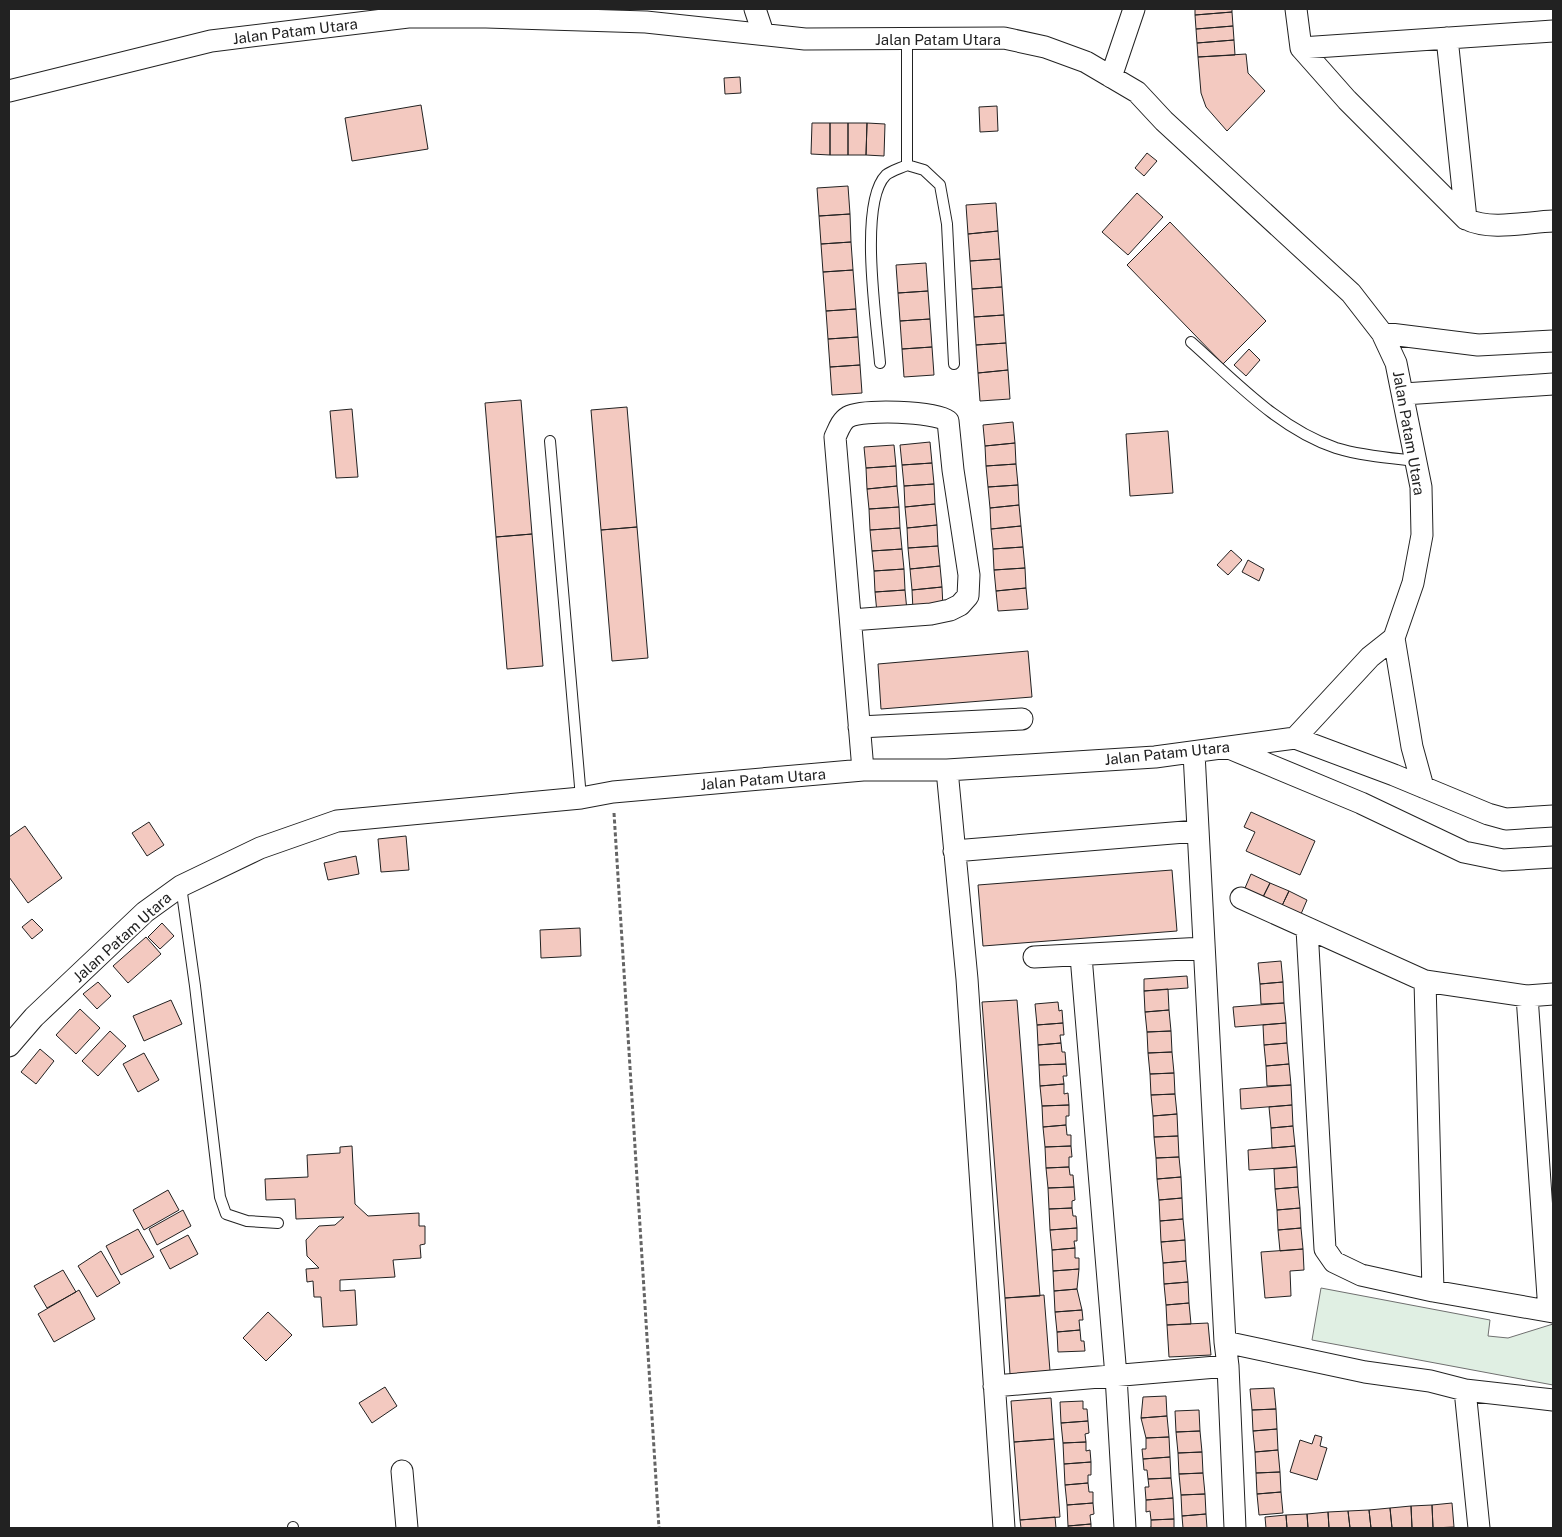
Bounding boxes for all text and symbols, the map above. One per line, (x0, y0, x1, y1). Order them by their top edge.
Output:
street label: Jalan Patam Utara (231, 15, 359, 47)
street label: Jalan Patam Utara (875, 31, 1001, 48)
street label: Jalan Patam Utara (1390, 370, 1428, 496)
street label: Jalan Patam Utara (1103, 738, 1231, 768)
street label: Jalan Patam Utara (700, 765, 826, 793)
street label: Jalan Patam Utara (70, 889, 174, 985)

